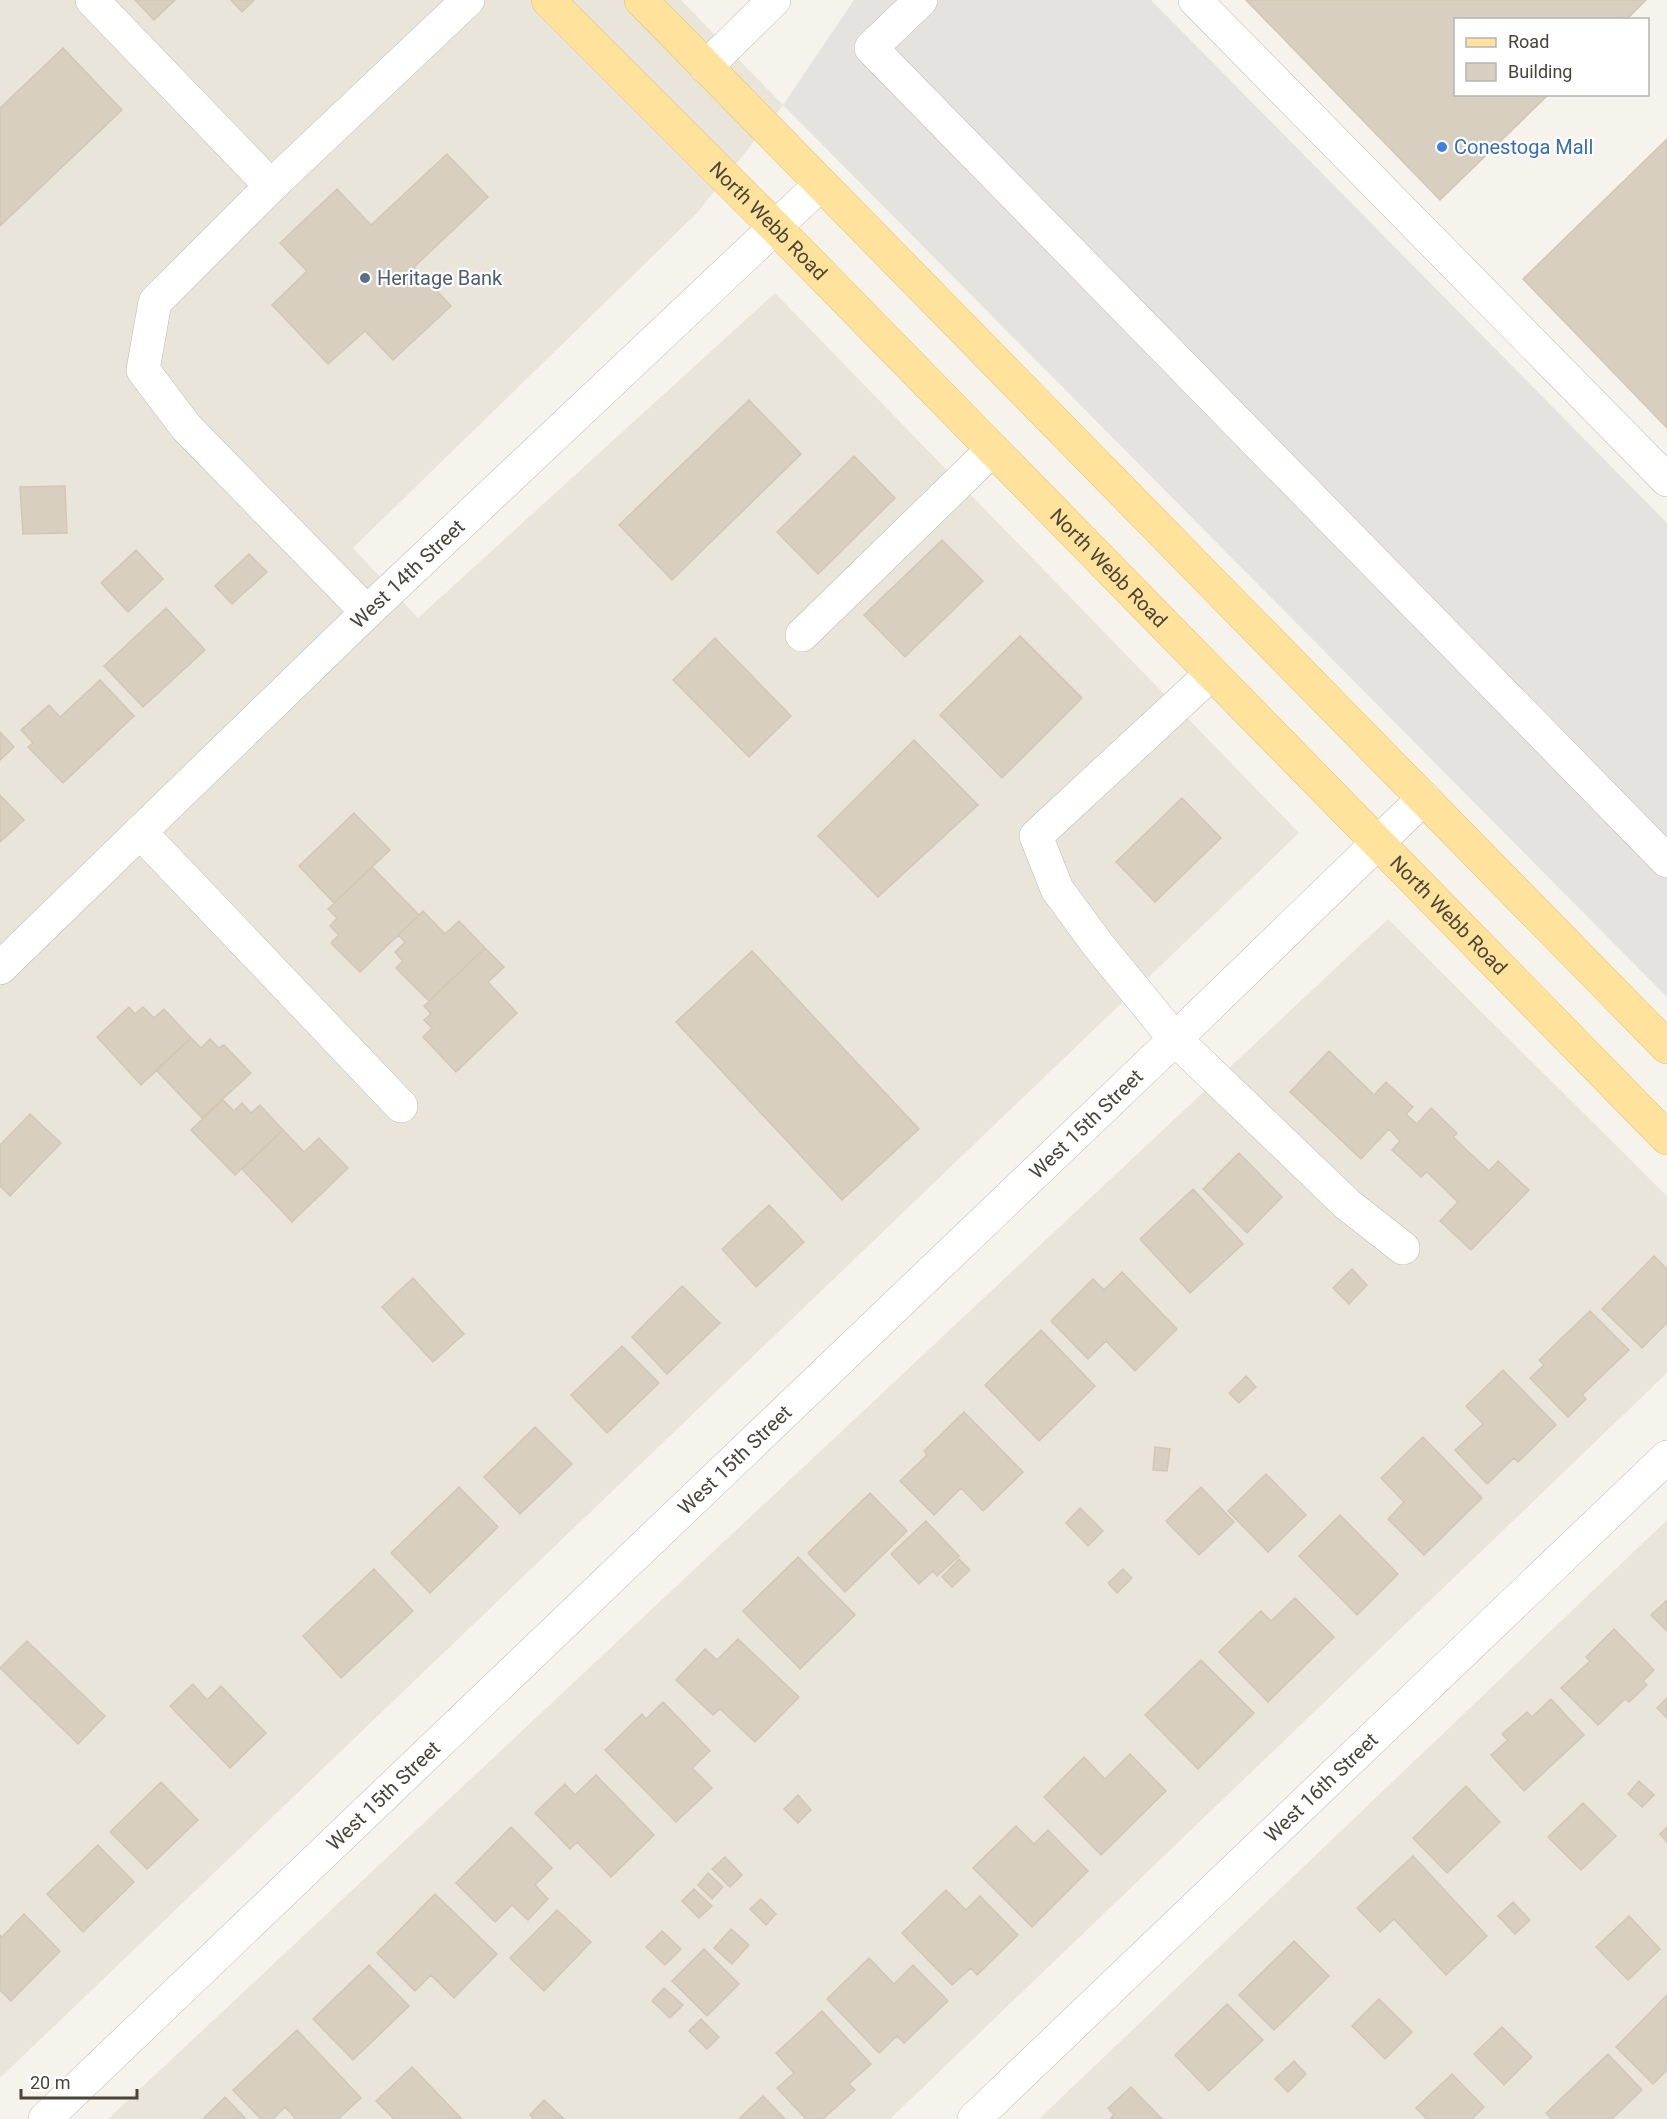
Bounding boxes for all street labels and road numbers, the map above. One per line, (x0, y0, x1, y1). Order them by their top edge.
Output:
street label: North Webb Road (705, 157, 832, 285)
street label: North Webb Road (1045, 503, 1172, 632)
street label: West 14th Street (346, 514, 470, 633)
street label: North Webb Road (1385, 851, 1512, 980)
street label: West 15th Street (1024, 1064, 1148, 1184)
street label: West 15th Street (673, 1400, 796, 1520)
street label: West 16th Street (1259, 1728, 1383, 1847)
street label: West 15th Street (322, 1736, 445, 1855)

